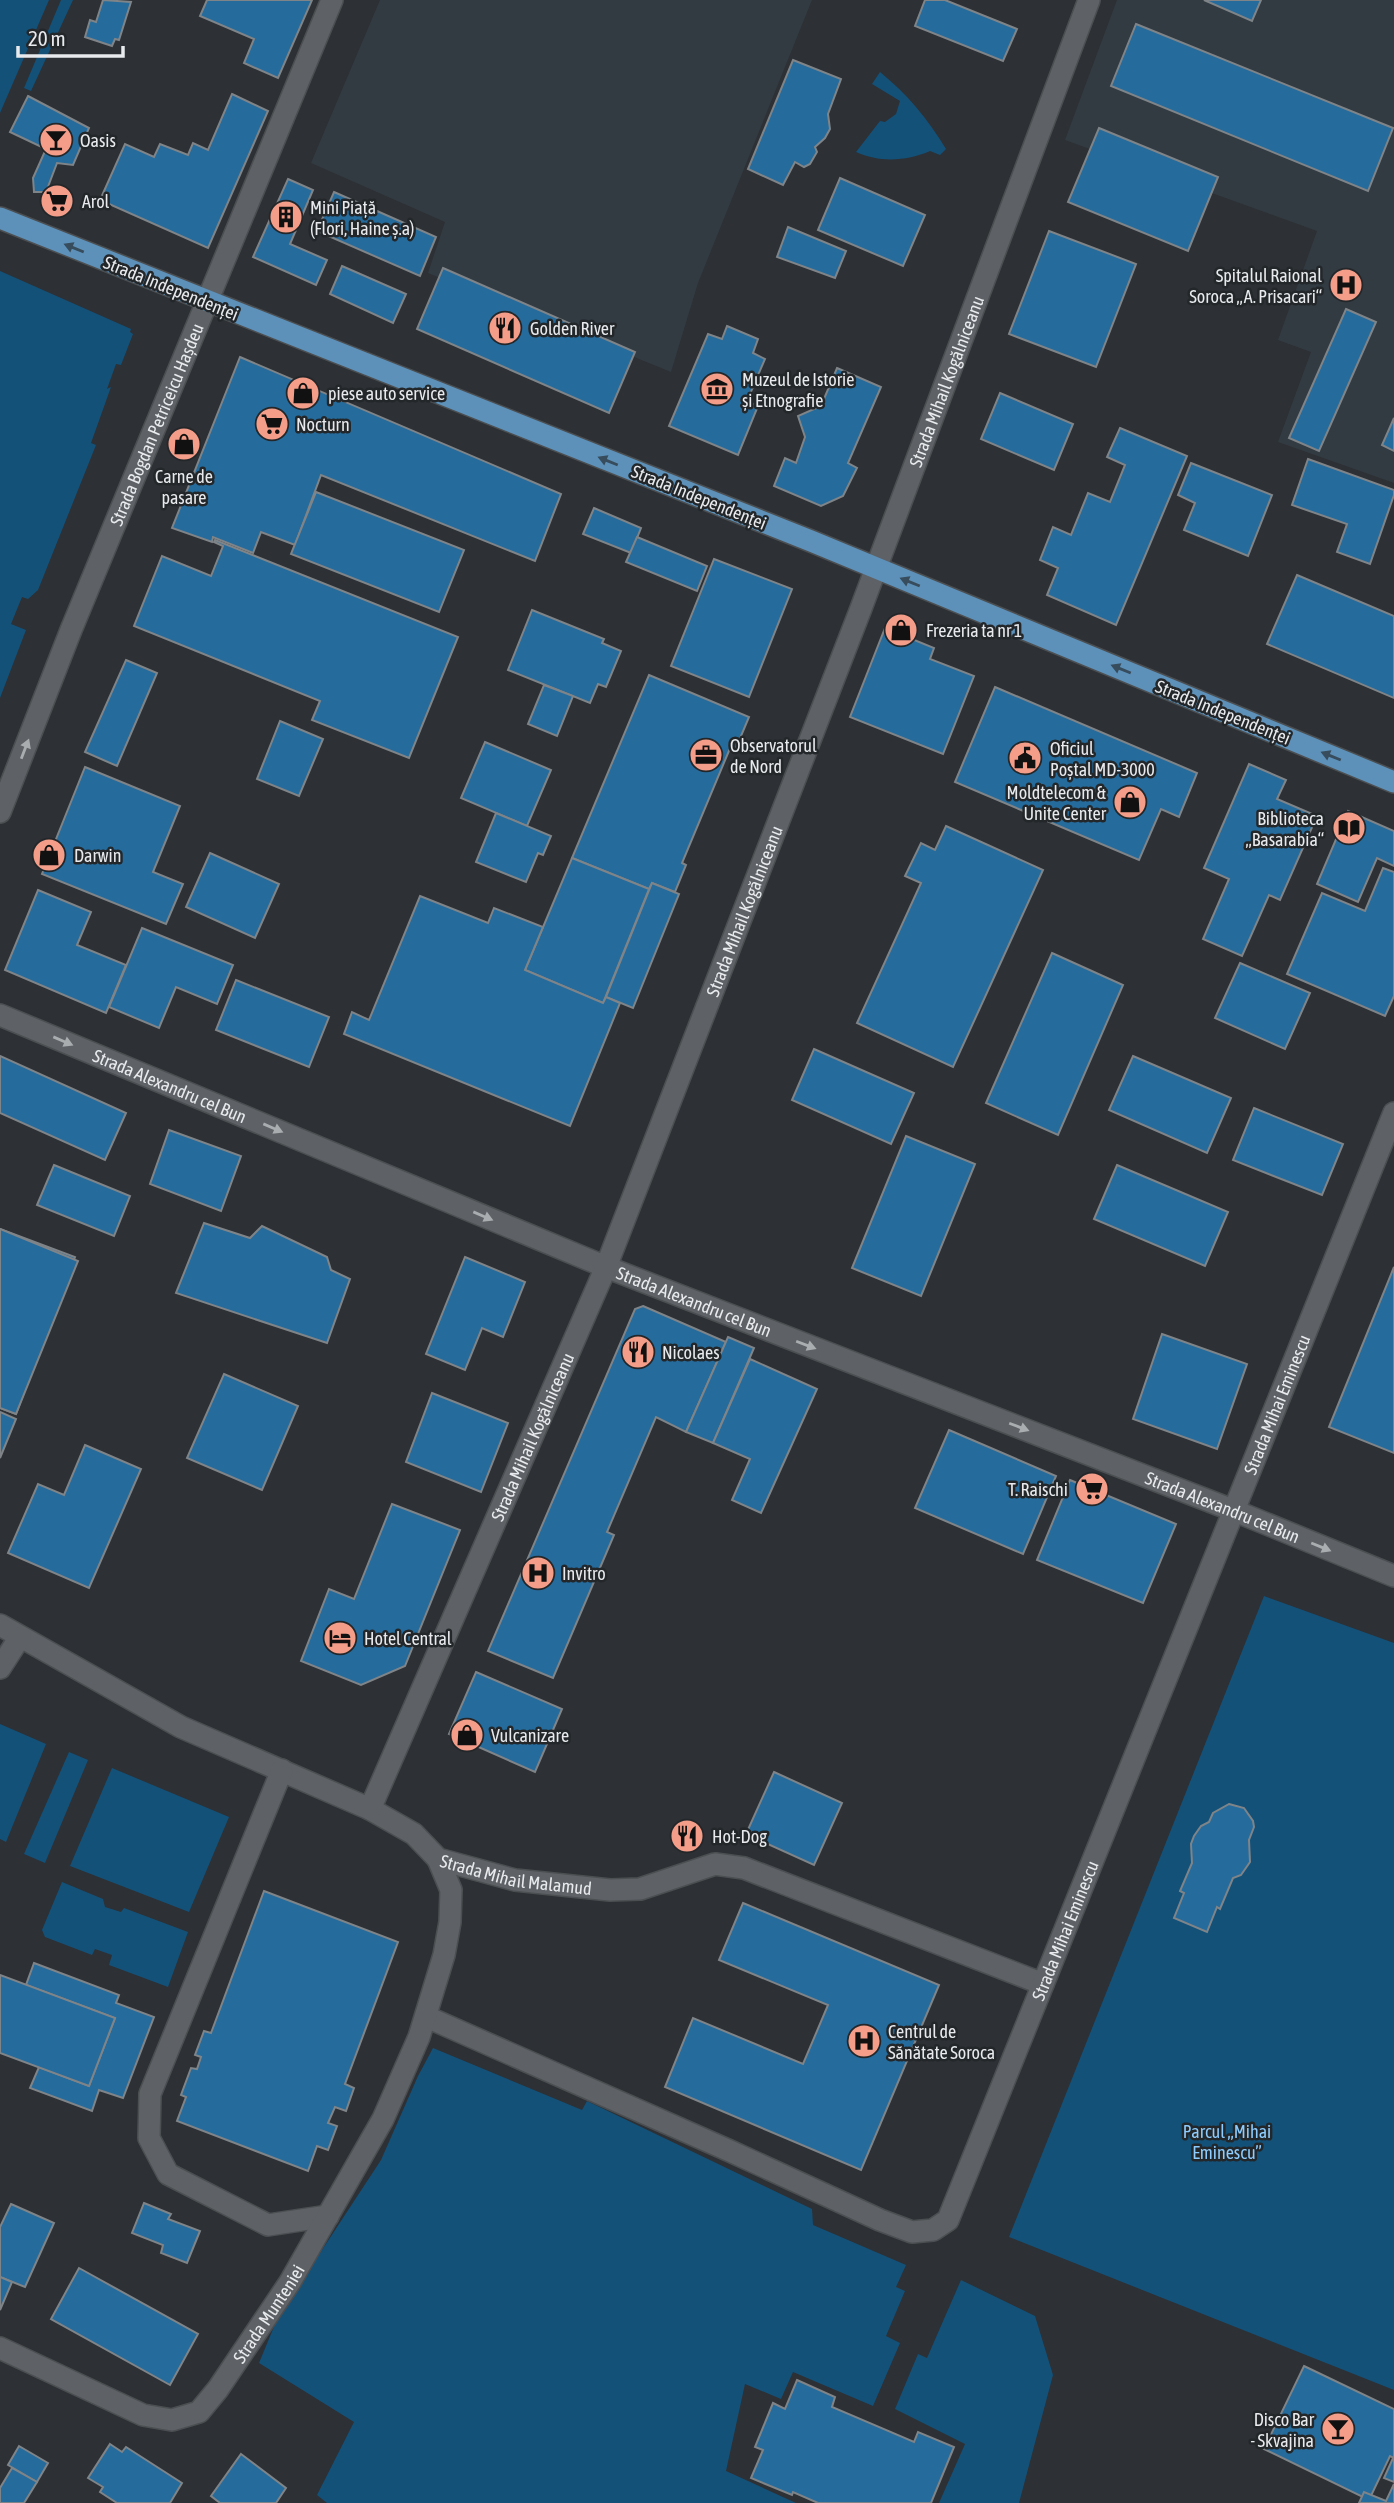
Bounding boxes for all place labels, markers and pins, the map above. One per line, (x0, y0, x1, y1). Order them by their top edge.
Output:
bar icon: Oasis (37, 121, 75, 159)
place label: Oasis (80, 130, 116, 151)
supermarket icon: Arol (38, 182, 76, 220)
place label: Arol (82, 191, 110, 212)
place label: Mini Piață (Flori, Haine ș.a) (310, 197, 414, 239)
building icon: Mini Piață (Flori, Haine ș.a) (267, 198, 305, 236)
place label: Spitalul Raional Soroca „A. Prisacari“ (1189, 265, 1322, 307)
hospital icon: Spitalul Raional Soroca „A. Prisacari“ (1327, 266, 1365, 304)
restaurant icon: Golden River (486, 309, 524, 347)
place label: Golden River (530, 318, 615, 339)
place label: Muzeul de Istorie și Etnografie (742, 369, 854, 411)
museum icon: Muzeul de Istorie și Etnografie (698, 370, 736, 408)
shop icon: piese auto service (284, 374, 322, 412)
place label: piese auto service (328, 383, 445, 404)
supermarket icon: Nocturn (253, 405, 291, 443)
place label: Nocturn (296, 414, 350, 435)
shop icon: Carne de pasare (165, 425, 203, 463)
place label: Carne de pasare (155, 466, 213, 508)
shop icon: Frezeria ta nr 1 (882, 611, 920, 649)
place label: Frezeria ta nr 1 (926, 620, 1022, 641)
place label: Observatorul de Nord (730, 735, 817, 777)
office icon: Observatorul de Nord (687, 736, 725, 774)
place label: Oficiul Poștal MD-3000 (1050, 738, 1155, 780)
public building icon: Oficiul Poștal MD-3000 (1006, 739, 1044, 777)
place label: Moldtelecom & Unite Center (1007, 782, 1107, 824)
shop icon: Moldtelecom & Unite Center (1111, 783, 1149, 821)
place label: Biblioteca „Basarabia“ (1246, 808, 1324, 850)
library icon: Biblioteca „Basarabia“ (1330, 809, 1368, 847)
shop icon: Darwin (30, 836, 68, 874)
place label: Darwin (74, 845, 121, 866)
restaurant icon: Nicolaes (619, 1333, 657, 1371)
place label: Nicolaes (662, 1342, 720, 1363)
supermarket icon: T. Raischi (1073, 1470, 1111, 1508)
place label: T. Raischi (1008, 1479, 1068, 1500)
hospital icon: Invitro (519, 1554, 557, 1592)
place label: Invitro (562, 1563, 606, 1584)
hotel icon: Hotel Central (321, 1619, 359, 1657)
place label: Hotel Central (364, 1628, 452, 1649)
shop icon: Vulcanizare (448, 1716, 486, 1754)
place label: Vulcanizare (491, 1725, 569, 1746)
restaurant icon: Hot-Dog (668, 1817, 706, 1855)
place label: Hot-Dog (712, 1826, 767, 1847)
place label: Centrul de Sănătate Soroca (888, 2021, 995, 2063)
hospital icon: Centrul de Sănătate Soroca (845, 2022, 883, 2060)
place label: Disco Bar - Skvajina (1251, 2409, 1315, 2451)
bar icon: Disco Bar - Skvajina (1319, 2410, 1357, 2448)

